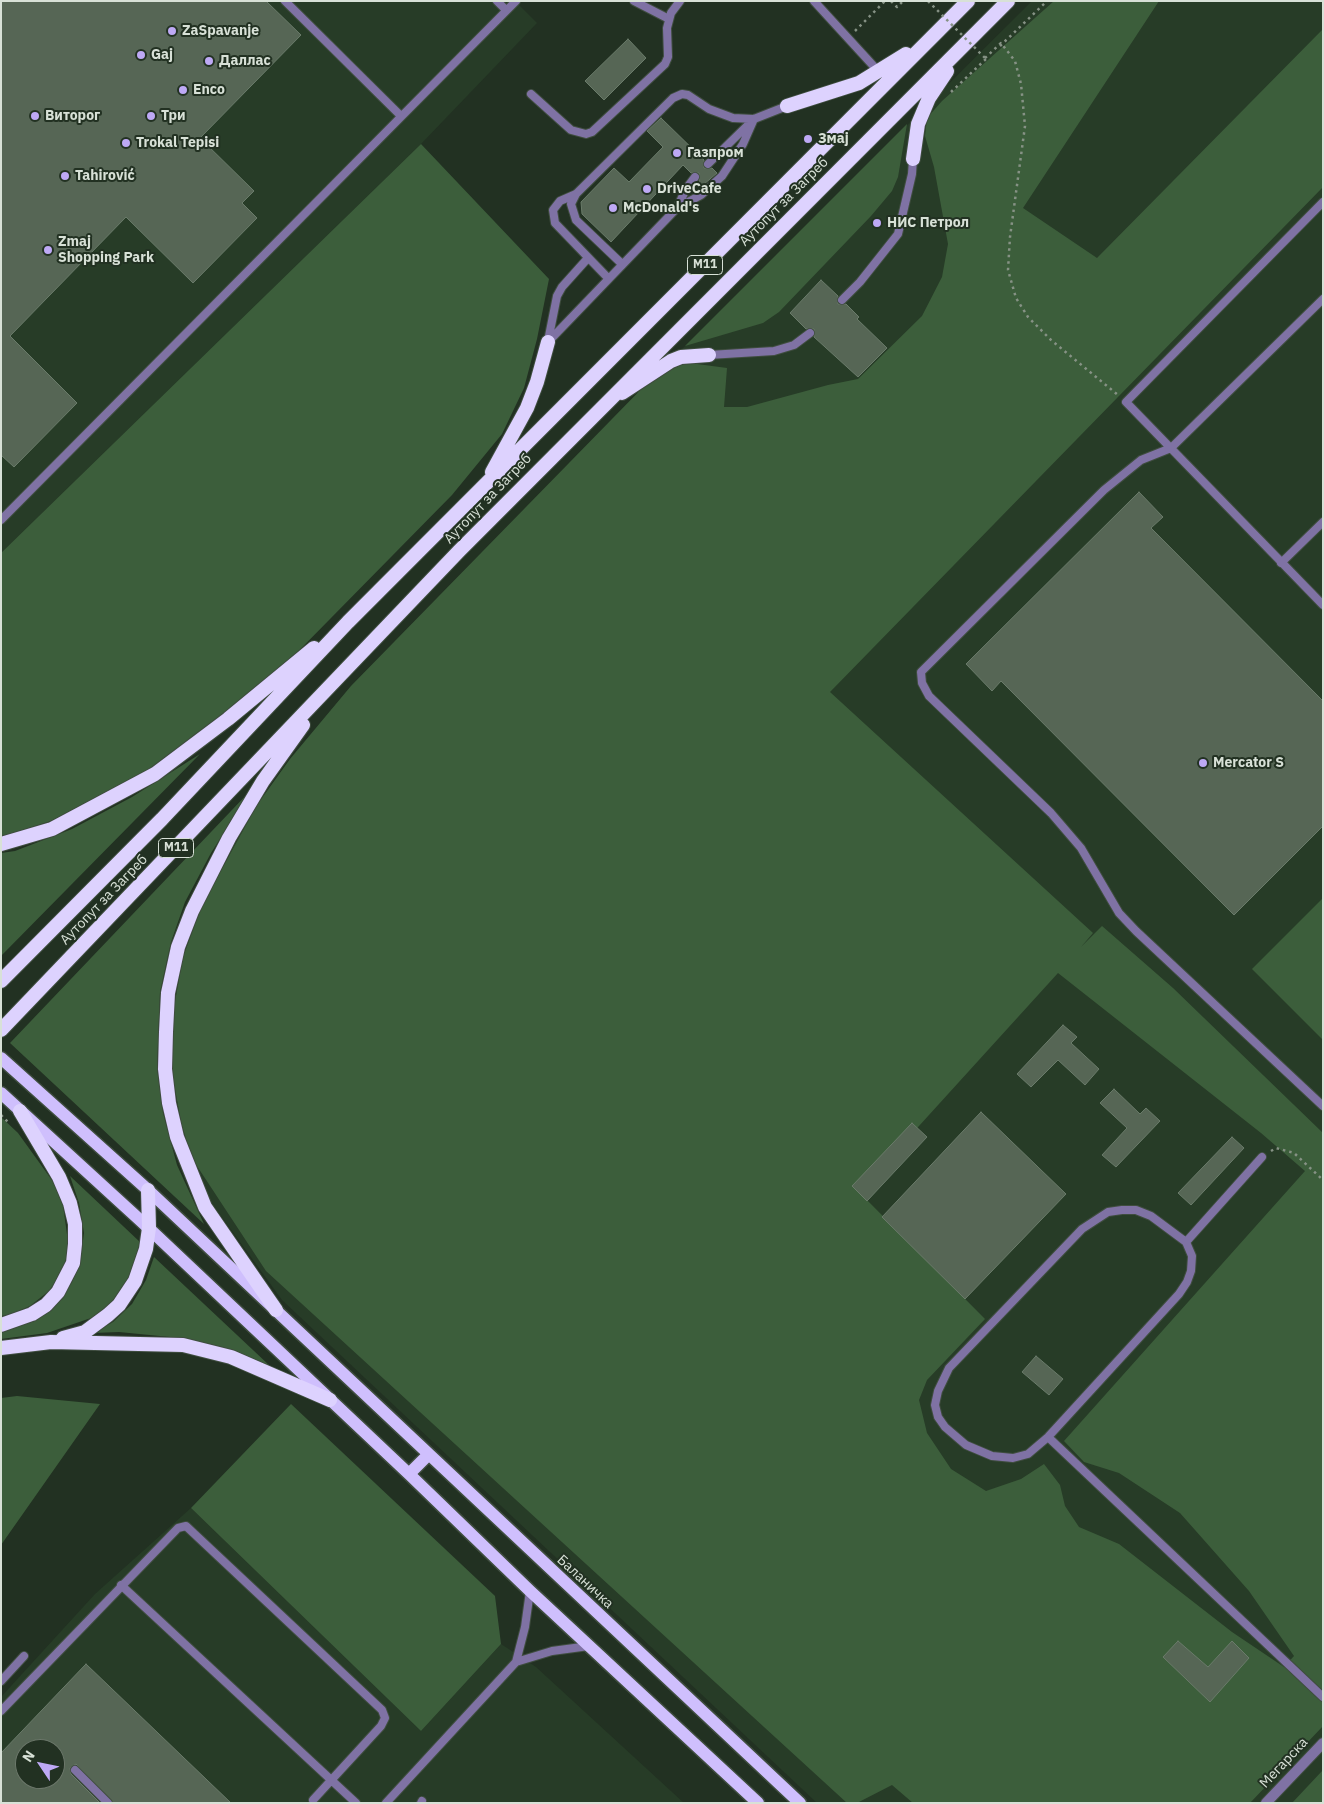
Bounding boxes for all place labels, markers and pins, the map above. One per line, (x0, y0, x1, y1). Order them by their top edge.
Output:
place label: ZaSpavanje (182, 23, 259, 39)
marker: ZaSpavanje (166, 25, 178, 37)
place label: Gaj (151, 47, 173, 63)
marker: Gaj (135, 49, 147, 61)
place label: Даллас (219, 53, 271, 69)
marker: Даллас (203, 55, 215, 67)
place label: Enco (193, 82, 225, 98)
marker: Enco (177, 84, 189, 96)
place label: Виторог (45, 108, 100, 124)
place label: Три (161, 108, 186, 124)
marker: Виторог (29, 110, 41, 122)
marker: Три (145, 110, 157, 122)
place label: Змај (818, 131, 849, 147)
marker: Змај (802, 133, 814, 145)
place label: Trokal Tepisi (136, 135, 219, 151)
marker: Trokal Tepisi (120, 137, 132, 149)
place label: Газпром (687, 145, 744, 161)
marker: Газпром (671, 147, 683, 159)
place label: Tahirović (75, 168, 135, 184)
marker: Tahirović (59, 170, 71, 182)
place label: DriveCafe (657, 181, 722, 197)
marker: DriveCafe (641, 183, 653, 195)
place label: McDonald's (623, 200, 699, 216)
marker: McDonald's (607, 202, 619, 214)
place label: НИС Петрол (887, 215, 969, 231)
marker: НИС Петрол (871, 217, 883, 229)
place label: Zmaj Shopping Park (58, 234, 154, 266)
marker: Zmaj Shopping Park (42, 244, 54, 256)
place label: Mercator S (1213, 755, 1284, 771)
marker: Mercator S (1197, 757, 1209, 769)

